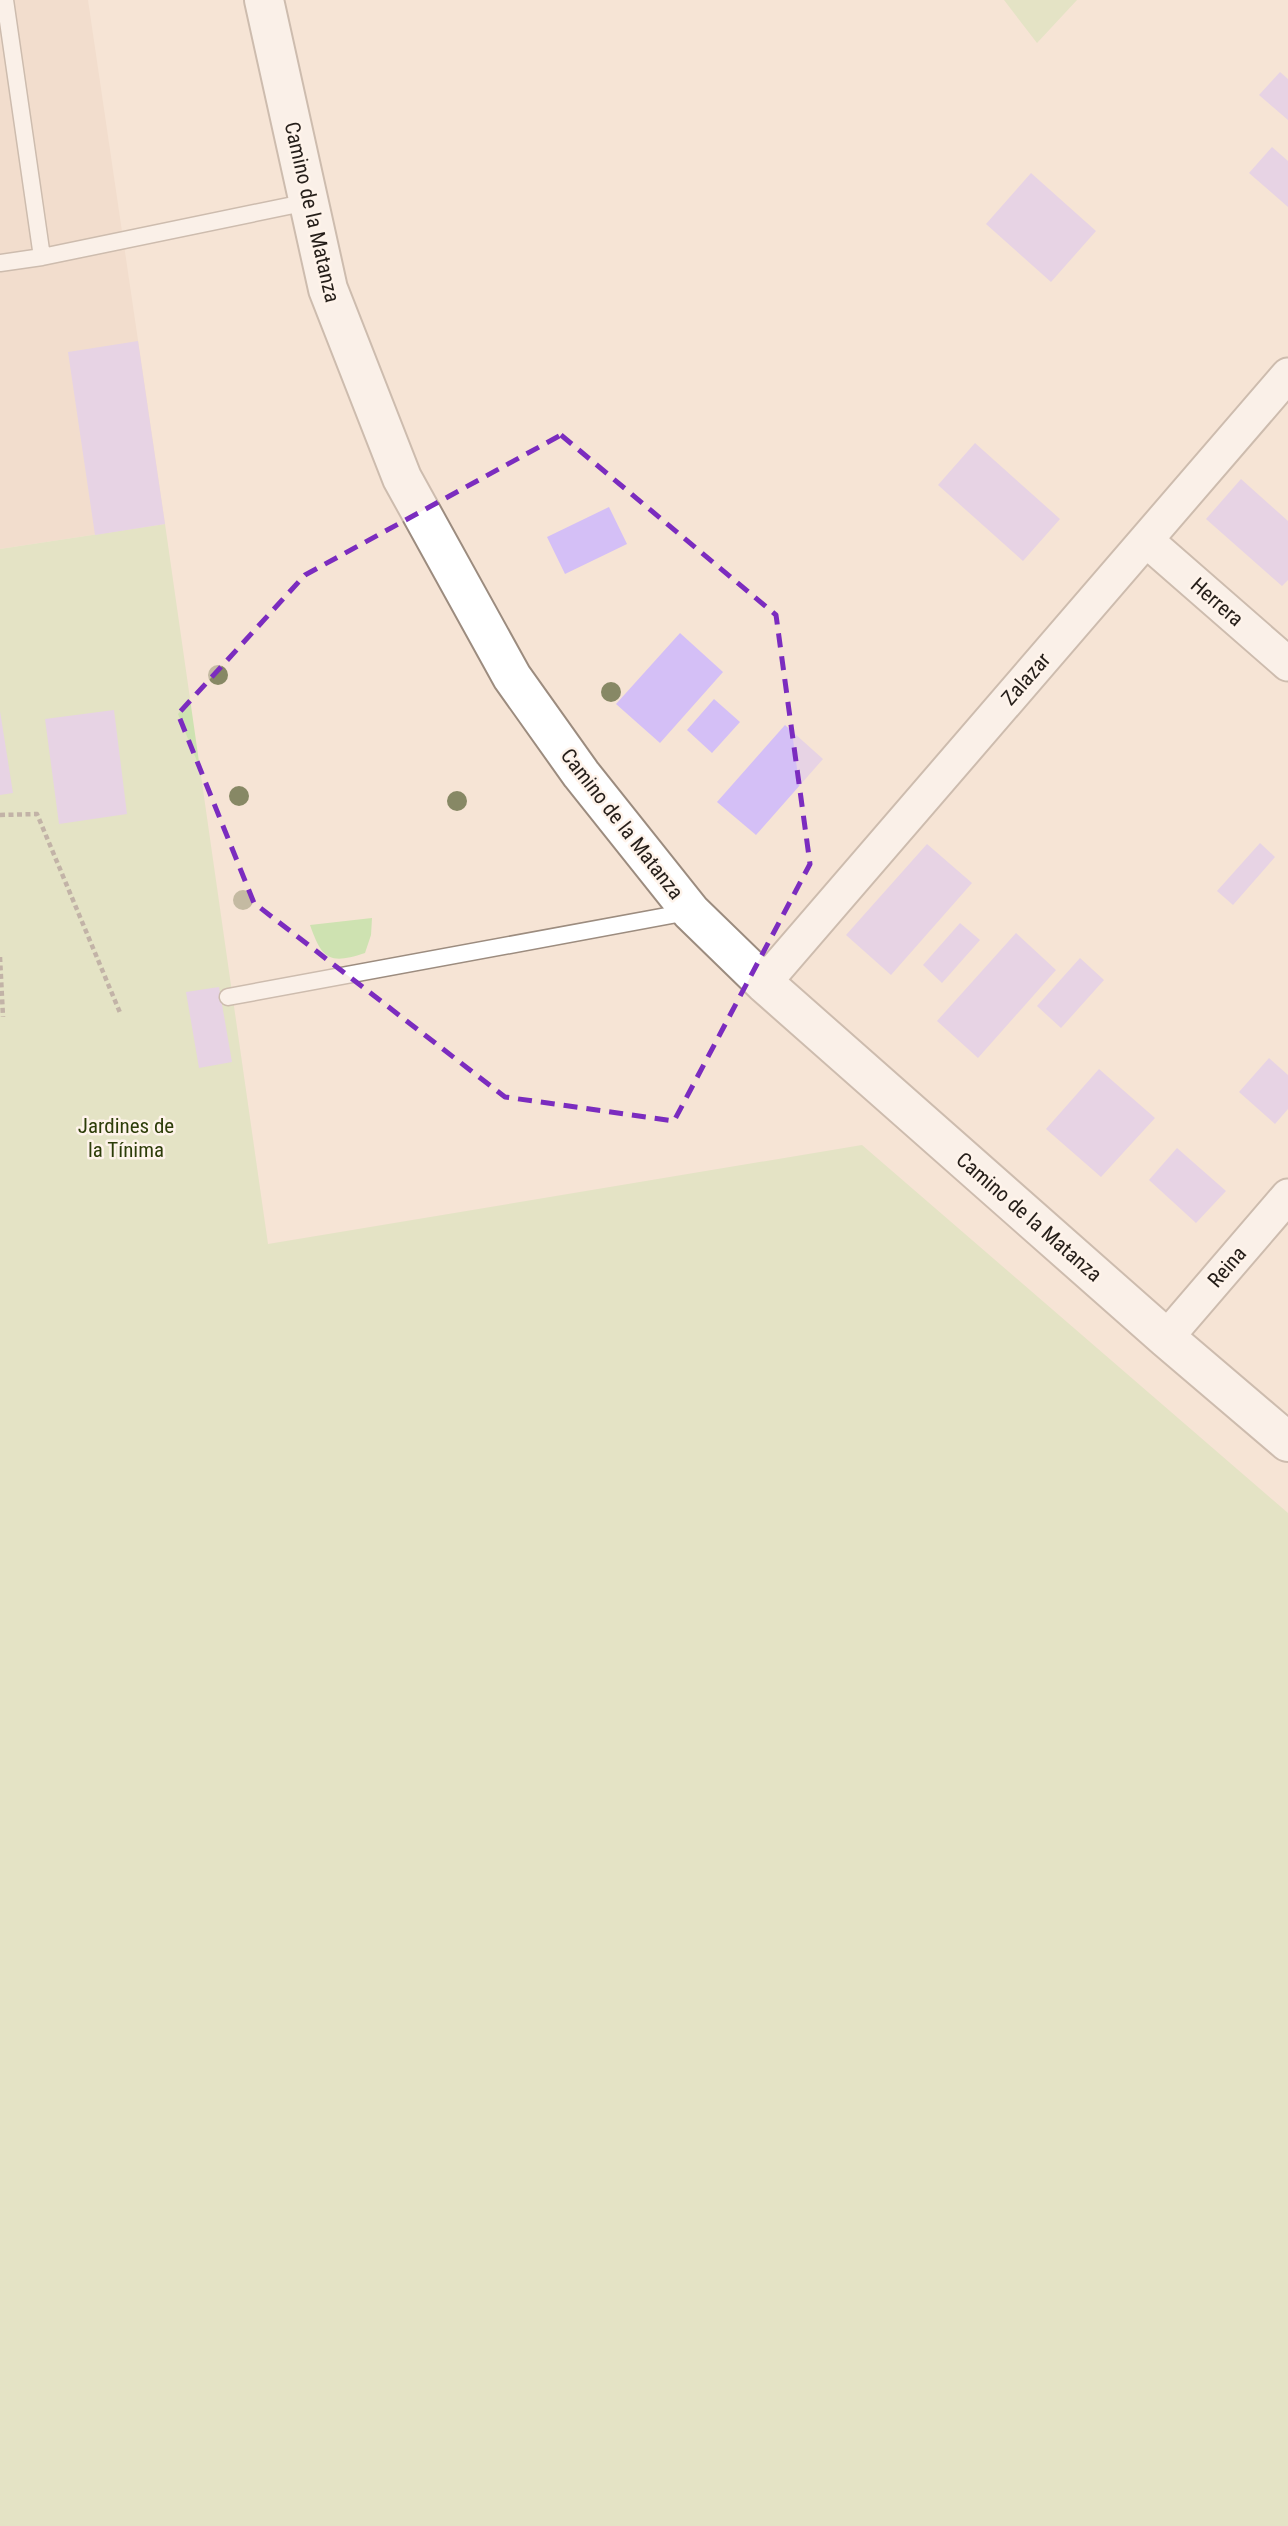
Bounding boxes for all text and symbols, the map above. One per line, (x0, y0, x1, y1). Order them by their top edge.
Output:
street label: Camino de la Matanza (280, 119, 344, 305)
street label: Herrera (1186, 573, 1248, 631)
street label: Zalazar (997, 648, 1055, 710)
street label: Camino de la Matanza (556, 744, 688, 904)
park label: Jardines de la Tínima (78, 1114, 174, 1162)
street label: Camino de la Matanza (951, 1147, 1107, 1287)
street label: Reina (1203, 1242, 1251, 1292)

